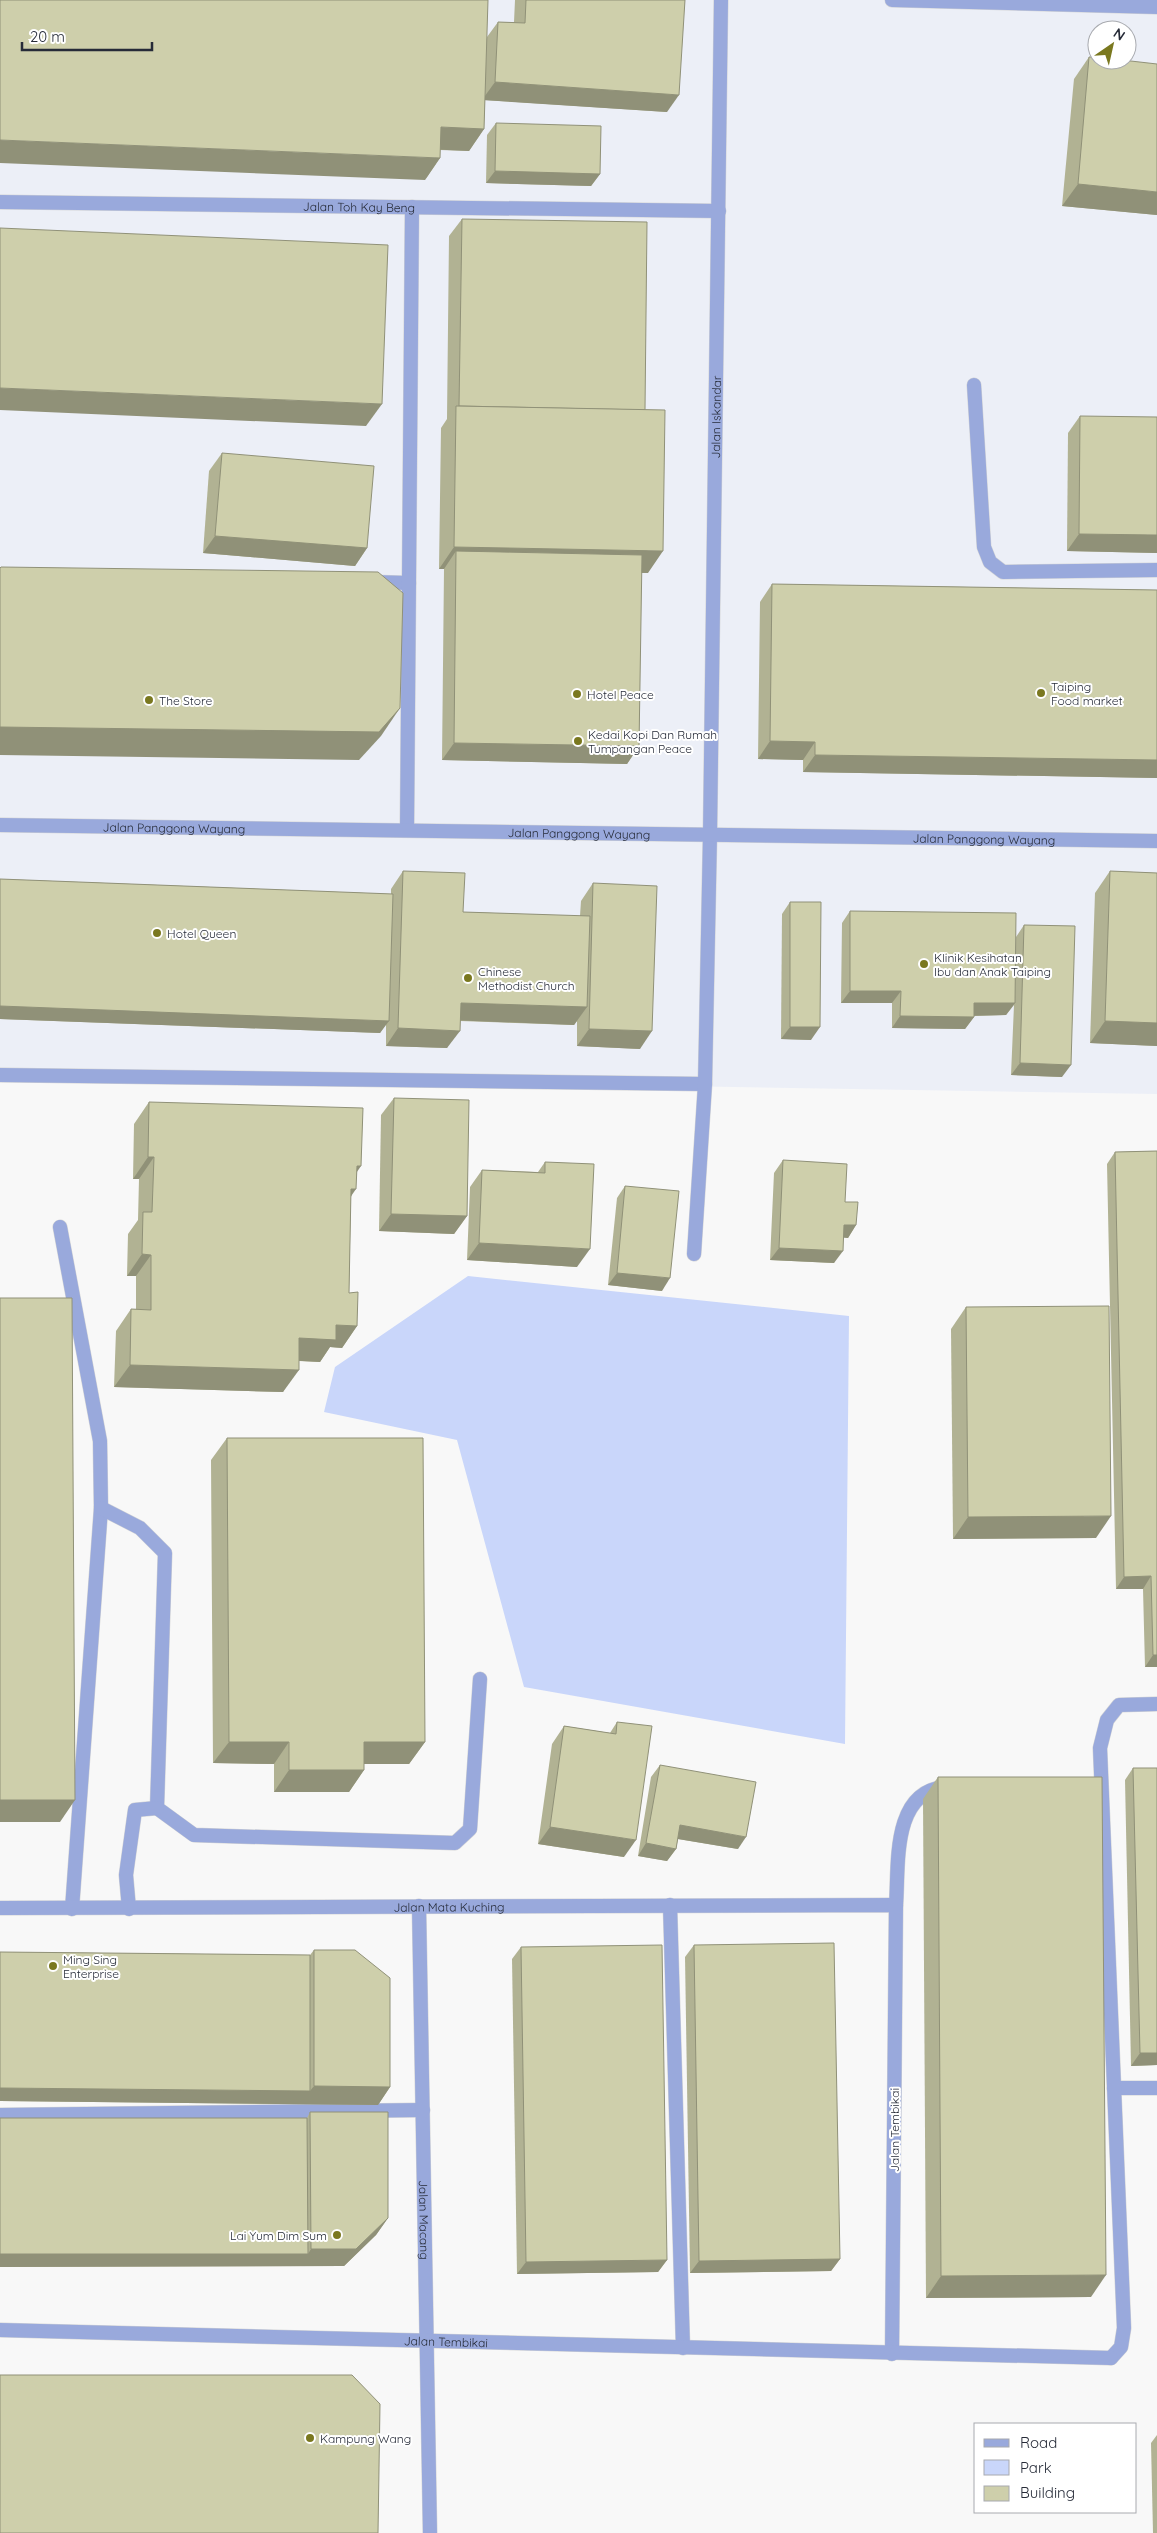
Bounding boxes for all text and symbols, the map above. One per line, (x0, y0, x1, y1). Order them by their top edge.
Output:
scale bar (22, 20, 152, 52)
north arrow (1087, 20, 1137, 70)
text: N (1110, 24, 1129, 45)
text: 20 m (30, 27, 65, 46)
street label: Jalan Toh Kay Beng (303, 198, 415, 215)
street label: Jalan Iskandar (707, 375, 724, 459)
place label: Taiping Food market (1051, 679, 1123, 708)
place label: Hotel Peace (587, 687, 654, 702)
marker: Taiping Food market (1035, 687, 1047, 699)
marker: Hotel Peace (571, 688, 583, 700)
place label: The Store (159, 693, 212, 708)
marker: The Store (143, 694, 155, 706)
place label: Kedai Kopi Dan Rumah Tumpangan Peace (588, 727, 717, 756)
marker: Kedai Kopi Dan Rumah Tumpangan Peace (572, 735, 584, 747)
street label: Jalan Panggong Wayang (103, 819, 245, 836)
street label: Jalan Panggong Wayang (507, 825, 650, 841)
street label: Jalan Panggong Wayang (912, 830, 1055, 847)
place label: Hotel Queen (167, 926, 236, 941)
marker: Hotel Queen (151, 927, 163, 939)
place label: Klinik Kesihatan Ibu dan Anak Taiping (934, 950, 1051, 979)
marker: Klinik Kesihatan Ibu dan Anak Taiping (918, 958, 930, 970)
place label: Chinese Methodist Church (478, 964, 575, 993)
marker: Chinese Methodist Church (462, 972, 474, 984)
street label: Jalan Mata Kuching (393, 1899, 505, 1914)
place label: Ming Sing Enterprise (63, 1952, 119, 1981)
marker: Ming Sing Enterprise (47, 1960, 59, 1972)
street label: Jalan Tembikai (887, 2088, 902, 2172)
street label: Jalan Macang (416, 2180, 433, 2260)
place label: Lai Yum Dim Sum (230, 2228, 327, 2243)
marker: Lai Yum Dim Sum (331, 2229, 343, 2241)
street label: Jalan Tembikai (404, 2333, 488, 2350)
legend (974, 2423, 1137, 2513)
place label: Kampung Wang (320, 2431, 411, 2446)
marker: Kampung Wang (304, 2432, 316, 2444)
text: Road (1020, 2433, 1057, 2452)
text: Park (1020, 2458, 1052, 2477)
text: Building (1020, 2483, 1075, 2502)

